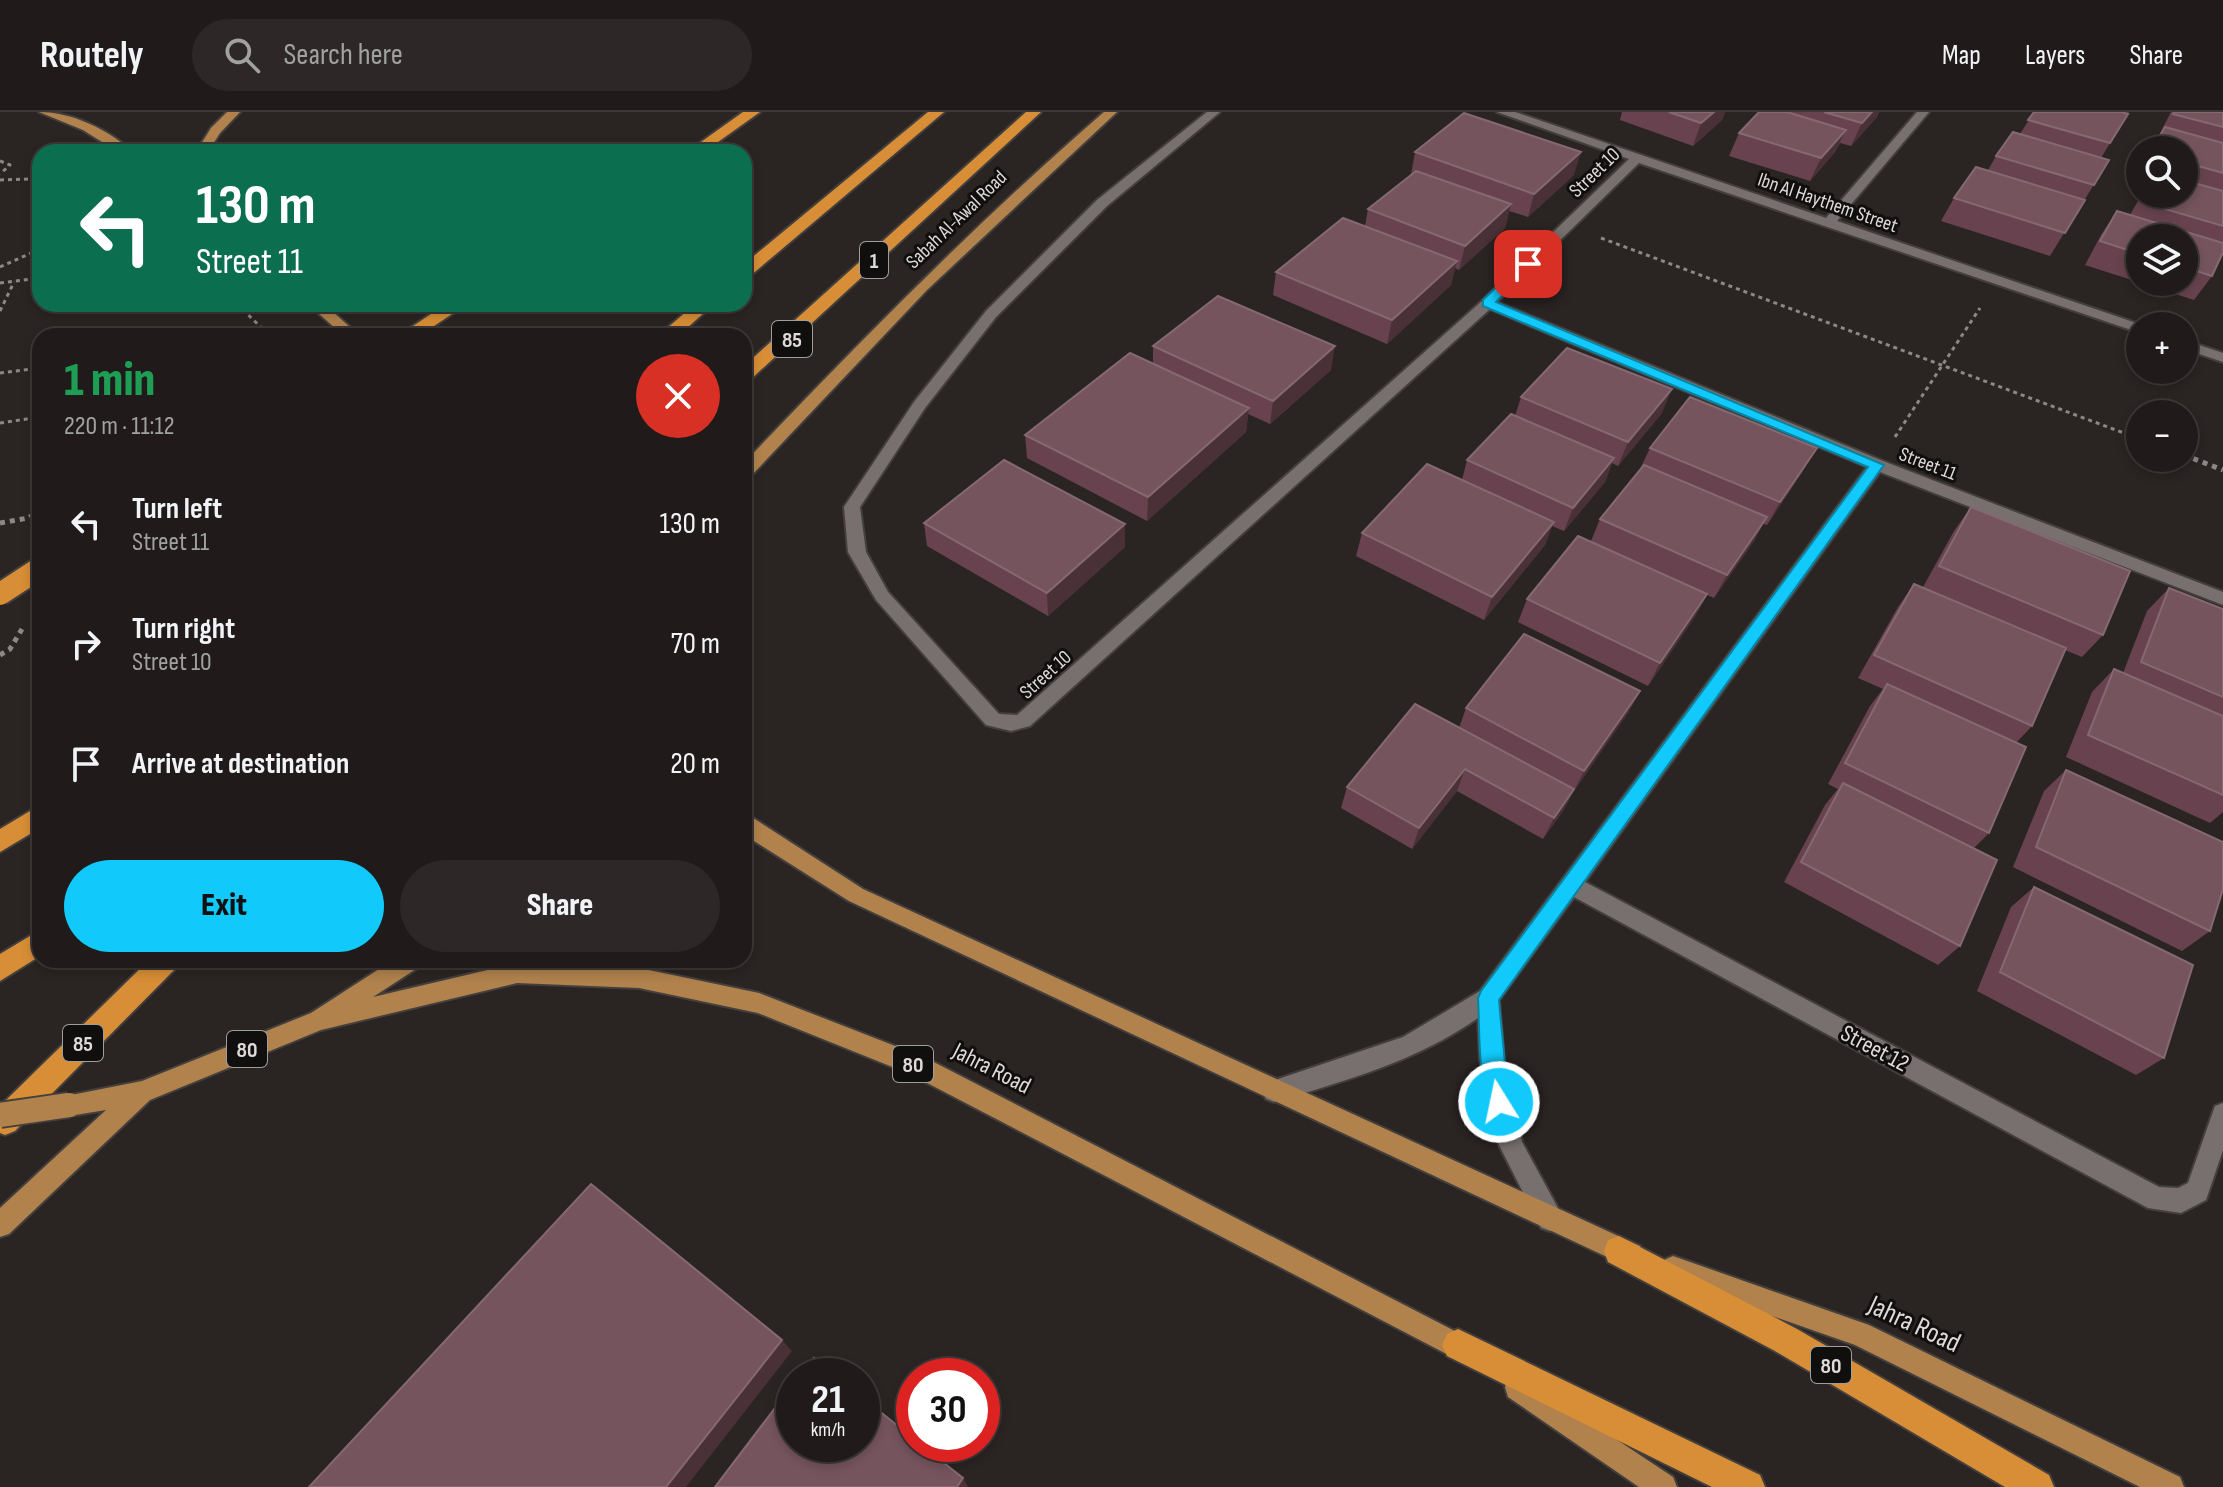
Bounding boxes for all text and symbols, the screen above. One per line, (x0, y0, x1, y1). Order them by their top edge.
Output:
search box (192, 19, 752, 91)
text: Routely (40, 33, 144, 78)
icon: search (220, 33, 264, 77)
text: Search here (284, 37, 403, 73)
text: Map (1942, 39, 1981, 72)
text: Layers (2025, 39, 2085, 72)
text: Share (2129, 39, 2183, 72)
map controls (2126, 136, 2198, 472)
button: search (2126, 136, 2198, 208)
street label: Street 10 (1564, 143, 1625, 203)
street label: Sabah Al-Awal Road (901, 166, 1012, 274)
street label: Ibn Al Haythem Street (1755, 168, 1901, 238)
text: 130 m (196, 173, 316, 240)
icon: left (64, 176, 168, 280)
button: layers (2126, 224, 2198, 296)
pin (1494, 230, 1562, 298)
text: Street 11 (196, 241, 303, 284)
road number: 1 (860, 242, 888, 278)
icon: arrive (1506, 242, 1550, 286)
button: + (2126, 312, 2198, 384)
road number: 85 (772, 321, 812, 357)
text: 1 min (64, 352, 155, 409)
button: close (636, 354, 720, 438)
button: − (2126, 400, 2198, 472)
text: 220 m · 11:12 (64, 411, 175, 442)
street label: Street 11 (1896, 442, 1960, 486)
text: Turn left (132, 491, 222, 527)
icon: left (64, 502, 108, 546)
text: 130 m (660, 506, 720, 542)
text: Street 11 (132, 527, 209, 558)
text: Turn right (132, 611, 235, 647)
icon: right (64, 622, 108, 666)
text: 70 m (671, 626, 720, 662)
street label: Street 10 (1015, 645, 1076, 704)
text: Street 10 (132, 647, 212, 678)
icon: arrive (64, 742, 108, 786)
text: Arrive at destination (132, 746, 349, 782)
text: 20 m (670, 746, 720, 782)
button: Exit (64, 860, 384, 952)
button: Share (400, 860, 720, 952)
street label: Street 12 (1836, 1018, 1914, 1078)
road number: 85 (63, 1025, 103, 1061)
road number: 80 (227, 1031, 267, 1067)
street label: Jahra Road (947, 1036, 1036, 1100)
road number: 80 (893, 1046, 933, 1082)
position arrow (1457, 1060, 1541, 1144)
street label: Jahra Road (1862, 1288, 1966, 1360)
road number: 80 (1811, 1347, 1851, 1383)
speed limit sign: 30 (896, 1358, 1000, 1462)
text: 21 (811, 1376, 845, 1424)
text: km/h (811, 1418, 845, 1442)

